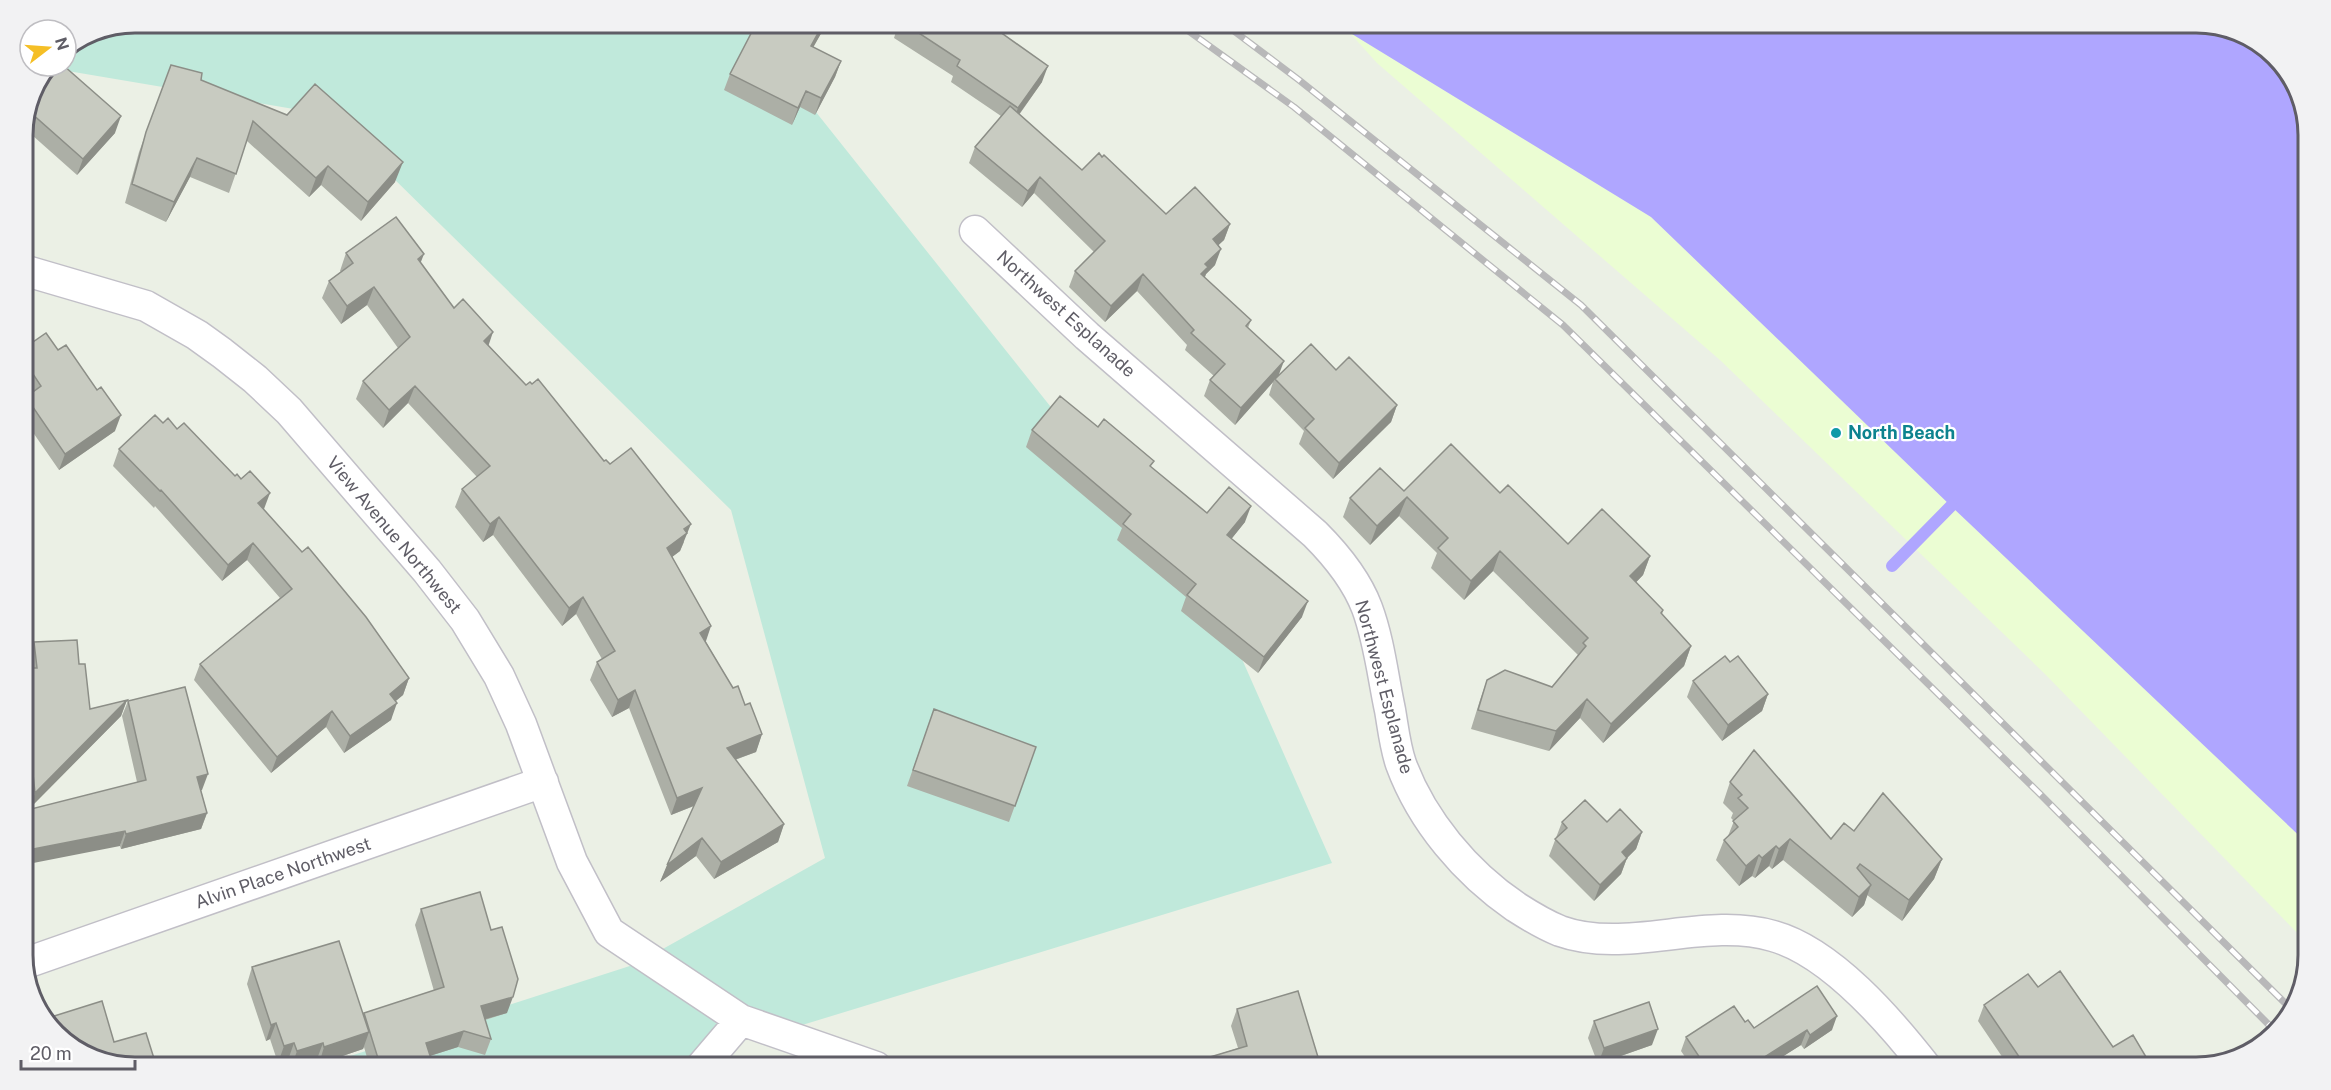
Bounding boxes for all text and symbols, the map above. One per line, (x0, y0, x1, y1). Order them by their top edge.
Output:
north arrow (18, 18, 78, 78)
text: N (51, 35, 73, 53)
street label: Northwest Esplanade (993, 246, 1140, 381)
place label: North Beach (1848, 422, 1955, 443)
marker: North Beach (1829, 426, 1843, 440)
street label: View Avenue Northwest (323, 452, 466, 617)
street label: Northwest Esplanade (1351, 598, 1418, 776)
street label: Alvin Place Northwest (192, 833, 374, 913)
scale bar (21, 1033, 135, 1071)
text: 20 m (30, 1043, 72, 1064)

